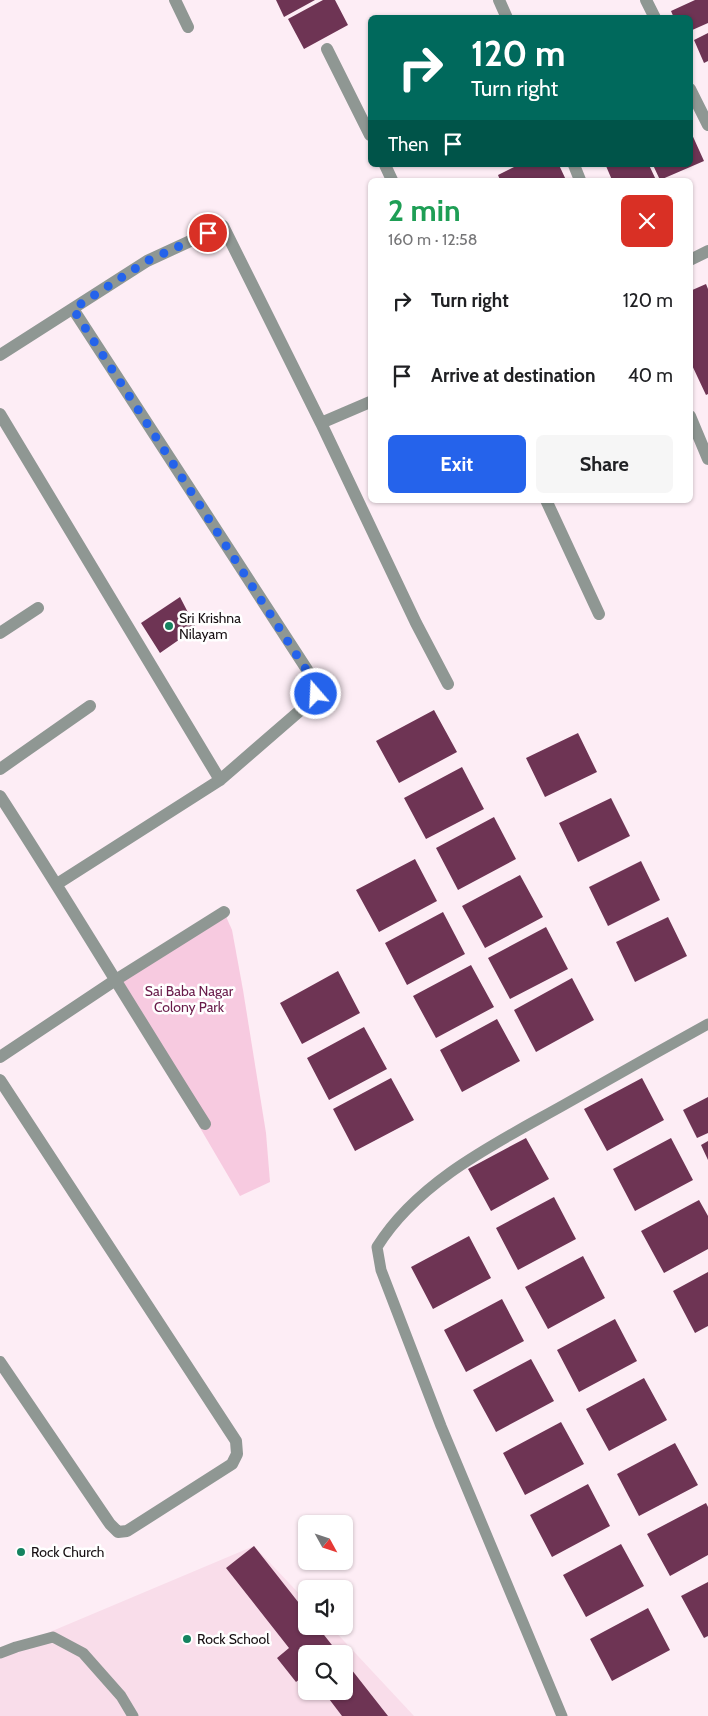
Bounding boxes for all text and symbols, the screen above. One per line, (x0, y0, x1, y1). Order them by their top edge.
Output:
text: 120 m (471, 32, 565, 75)
icon: right (388, 35, 453, 100)
text: Turn right (471, 75, 558, 102)
icon: arrive (439, 130, 467, 158)
text: Then (388, 133, 429, 156)
text: 2 min (388, 192, 460, 229)
button: close (621, 195, 673, 247)
pin (187, 212, 229, 254)
icon: arrive (194, 219, 222, 247)
text: 160 m · 12:58 (388, 230, 477, 249)
icon: right (388, 287, 416, 315)
text: Turn right (431, 289, 509, 312)
text: 120 m (623, 289, 673, 312)
icon: arrive (388, 362, 416, 390)
text: Arrive at destination (431, 364, 595, 387)
text: 40 m (628, 364, 673, 387)
button: Exit (388, 435, 526, 493)
button: Share (536, 435, 673, 493)
place label: Sri Krishna Nilayam (179, 609, 241, 643)
marker: Sri Krishna Nilayam (163, 620, 175, 632)
position arrow (289, 667, 341, 719)
park label: Sai Baba Nagar Colony Park (145, 982, 234, 1016)
north arrow (298, 1515, 352, 1570)
map controls (298, 1515, 353, 1700)
place label: Rock Church (31, 1543, 104, 1561)
marker: Rock Church (15, 1546, 27, 1558)
button: sound (298, 1580, 353, 1635)
place label: Rock School (197, 1630, 270, 1648)
marker: Rock School (181, 1633, 193, 1645)
button: search (298, 1645, 353, 1700)

